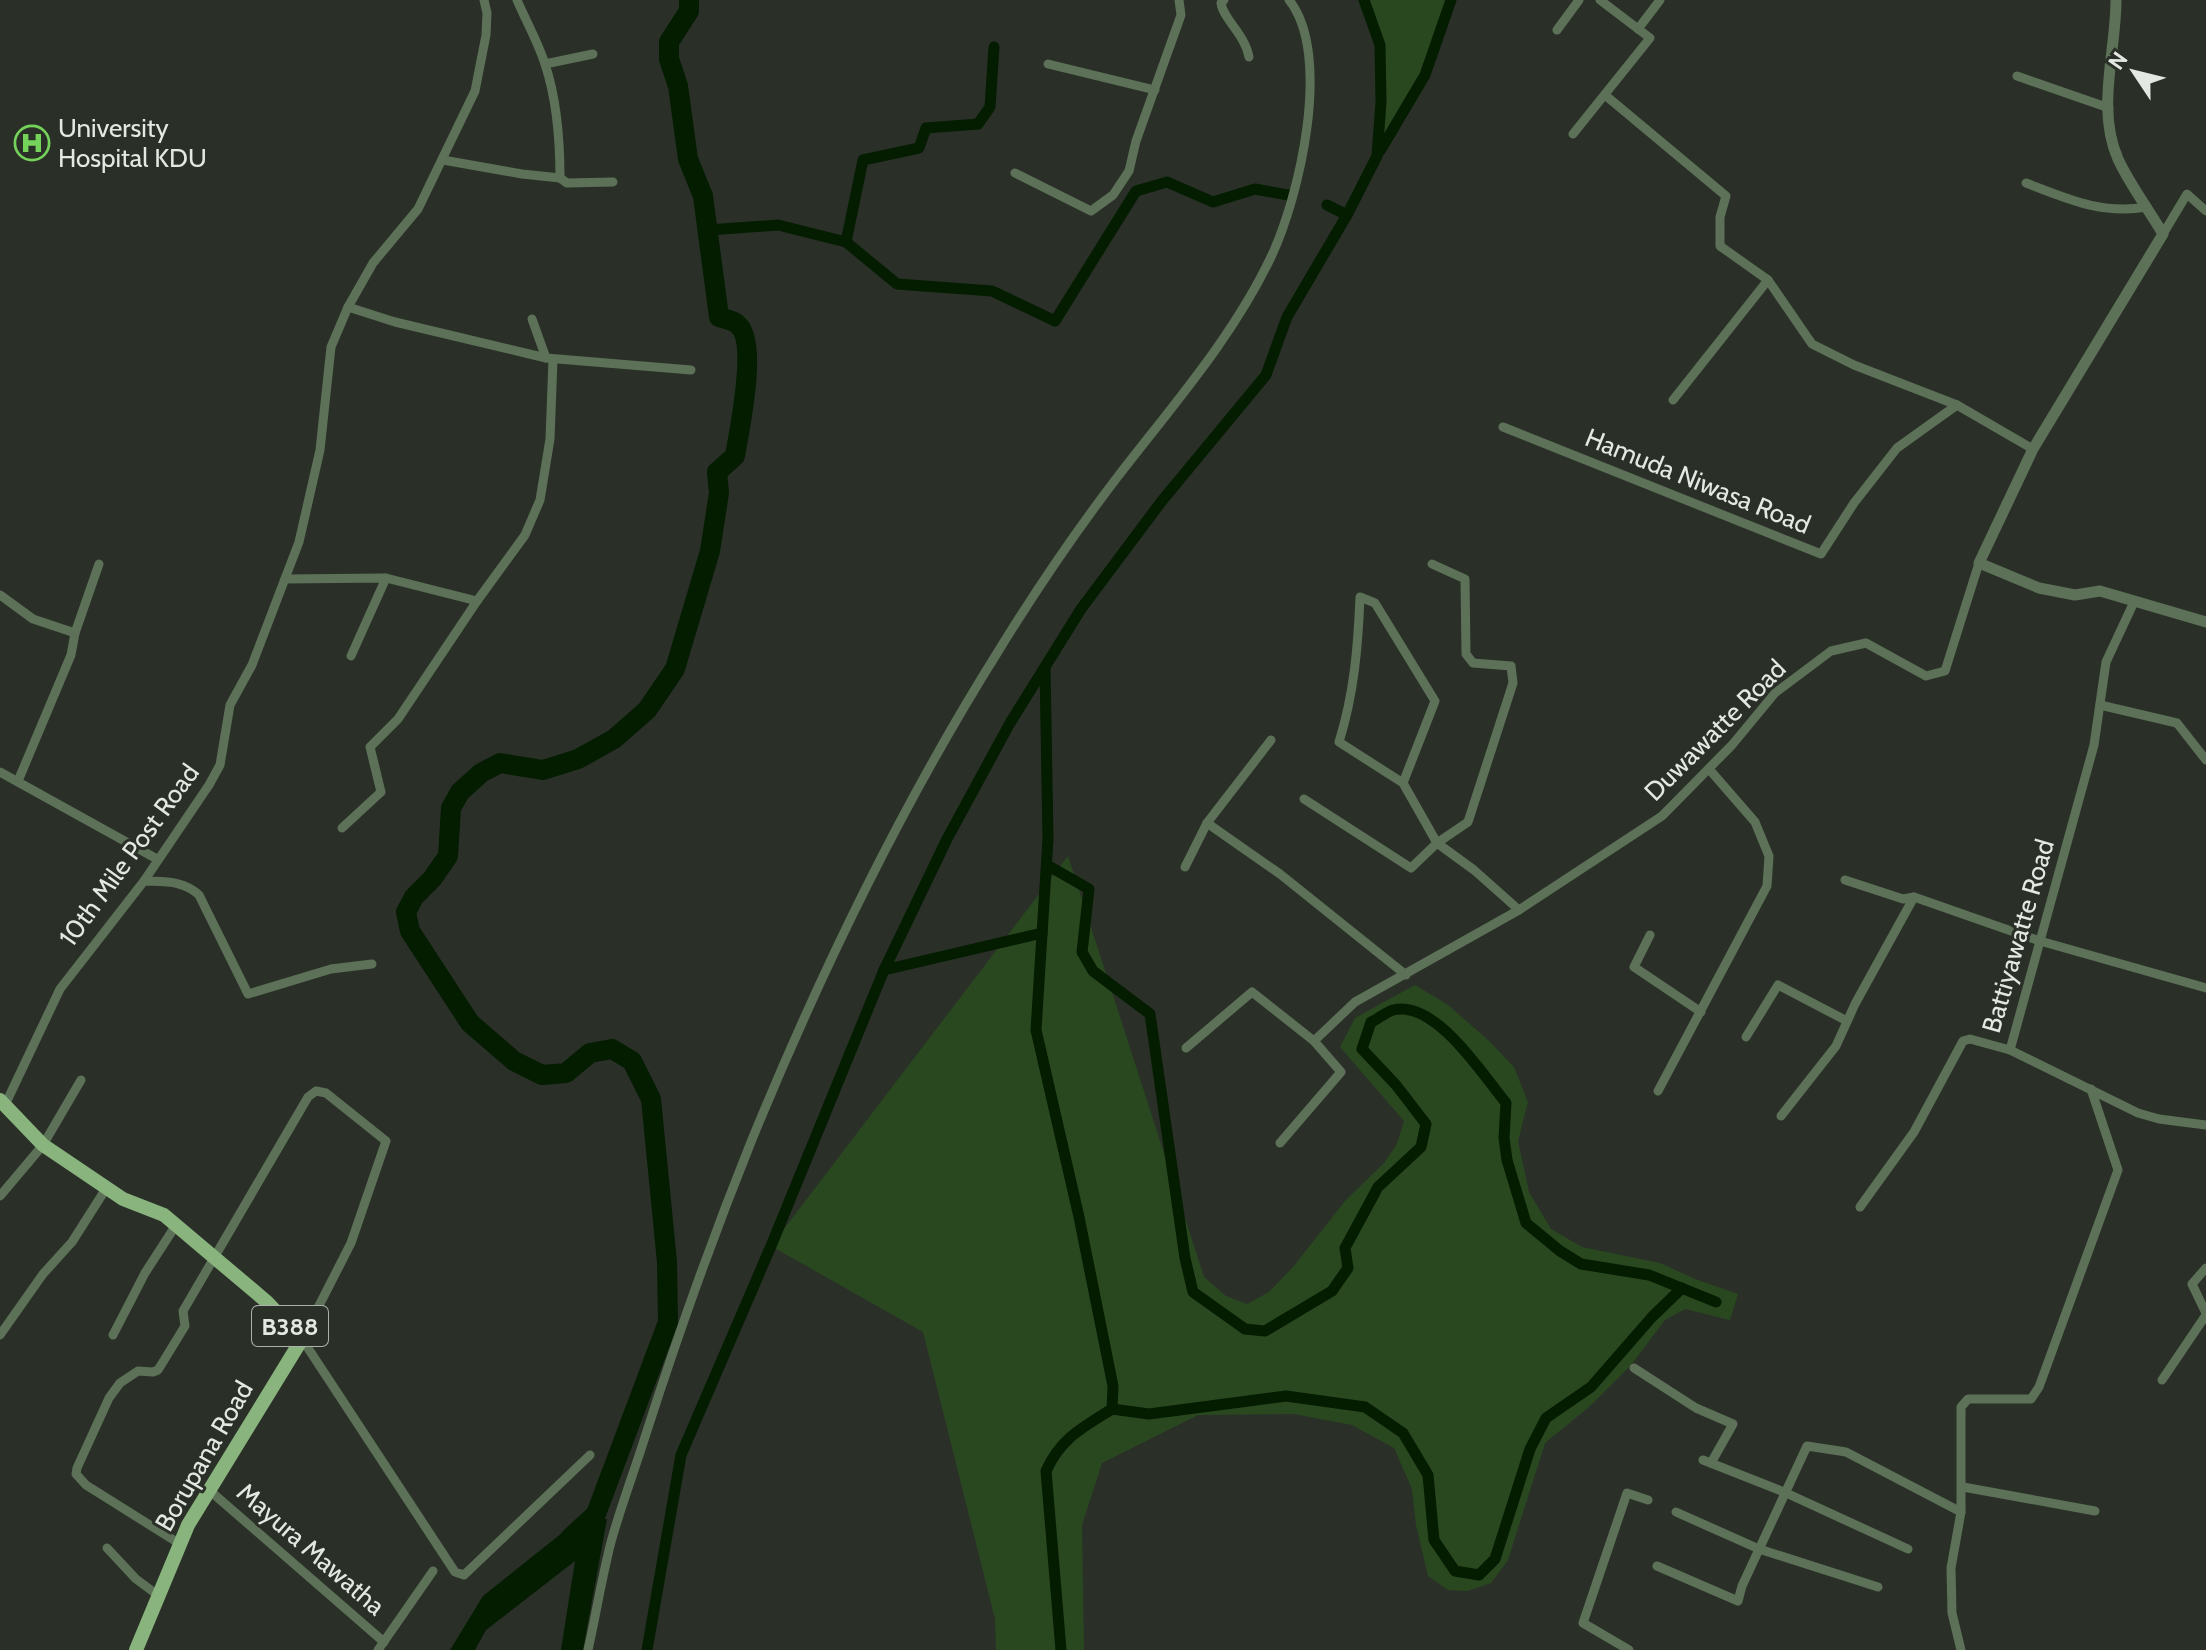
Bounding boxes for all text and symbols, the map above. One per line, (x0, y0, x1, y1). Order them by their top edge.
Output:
north arrow (2094, 32, 2174, 112)
text: N (2103, 47, 2134, 75)
place label: University Hospital KDU (58, 112, 207, 174)
hospital icon: University Hospital KDU (13, 124, 51, 162)
street label: Hamuda Niwasa Road (1581, 421, 1815, 541)
street label: Duwawatte Road (1637, 652, 1793, 808)
street label: 10th Mile Post Road (52, 758, 206, 952)
street label: Battiyawatte Road (1975, 836, 2061, 1036)
road number: B388 (252, 1306, 328, 1346)
street label: Borupana Road (148, 1375, 260, 1537)
street label: Mayura Mawatha (231, 1476, 392, 1622)

